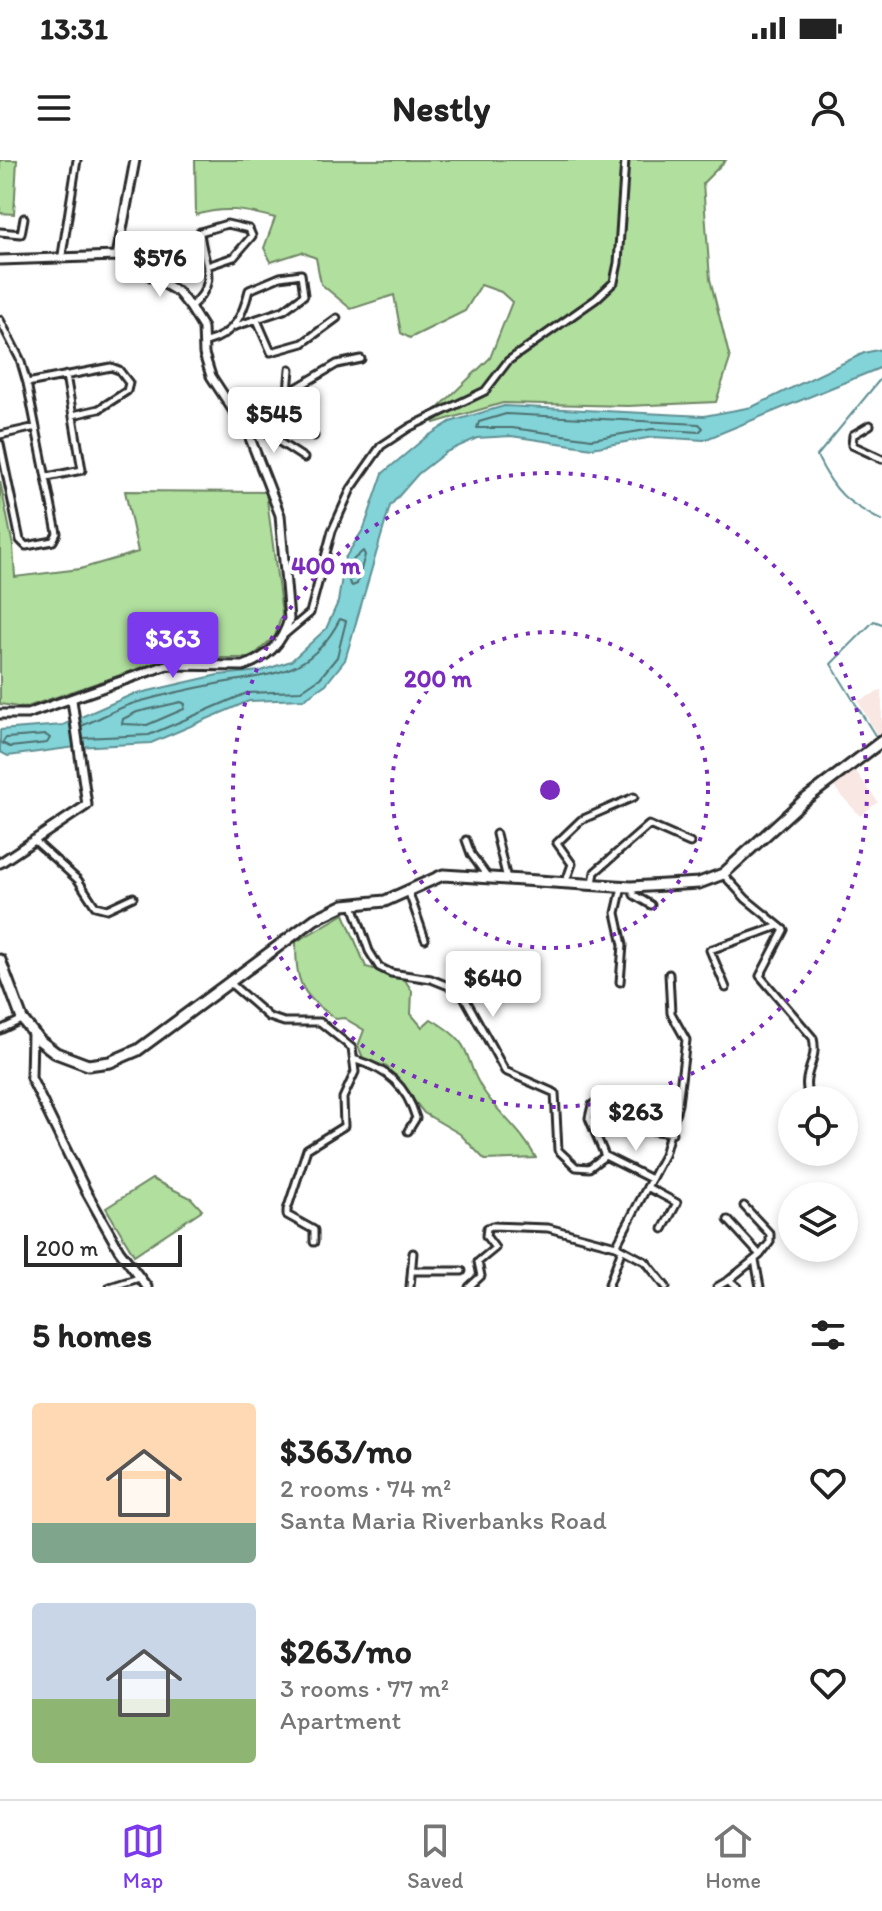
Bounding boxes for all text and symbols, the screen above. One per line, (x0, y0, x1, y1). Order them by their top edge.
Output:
text: 13:31 (40, 10, 108, 47)
icon: menu (32, 86, 76, 130)
icon: person (806, 86, 850, 130)
text: Nestly (392, 87, 490, 130)
pin: $576 (113, 231, 207, 299)
text: $576 (133, 241, 187, 273)
pin: $545 (227, 387, 321, 455)
text: $545 (246, 397, 302, 429)
text: 400 m (291, 551, 362, 580)
pin: $363 (126, 612, 220, 680)
text: $363 (145, 622, 201, 654)
text: 200 m (404, 664, 473, 693)
centre of rings (536, 776, 564, 804)
pin: $640 (446, 951, 540, 1019)
text: $640 (464, 961, 522, 993)
pin: $263 (589, 1085, 683, 1153)
map controls (778, 1086, 858, 1262)
button: locate (778, 1086, 858, 1166)
text: $263 (609, 1095, 663, 1127)
button: layers (778, 1182, 858, 1262)
scale bar (24, 1231, 182, 1267)
text: 200 m (36, 1235, 98, 1262)
icon: filters (806, 1313, 850, 1357)
text: 5 homes (32, 1315, 152, 1356)
text: $363/mo (280, 1431, 412, 1472)
icon: home (96, 1435, 192, 1531)
icon: heart (806, 1461, 850, 1505)
text: 2 rooms · 74 m² (280, 1472, 451, 1504)
text: Santa Maria Riverbanks Road (280, 1504, 607, 1536)
text: $263/mo (280, 1631, 412, 1672)
icon: home (96, 1635, 192, 1731)
icon: heart (806, 1661, 850, 1705)
text: 3 rooms · 77 m² (280, 1672, 449, 1704)
text: Apartment (280, 1704, 401, 1736)
tab: Map (121, 1819, 165, 1894)
tab: Saved (407, 1819, 463, 1894)
tab: Home (705, 1819, 761, 1894)

